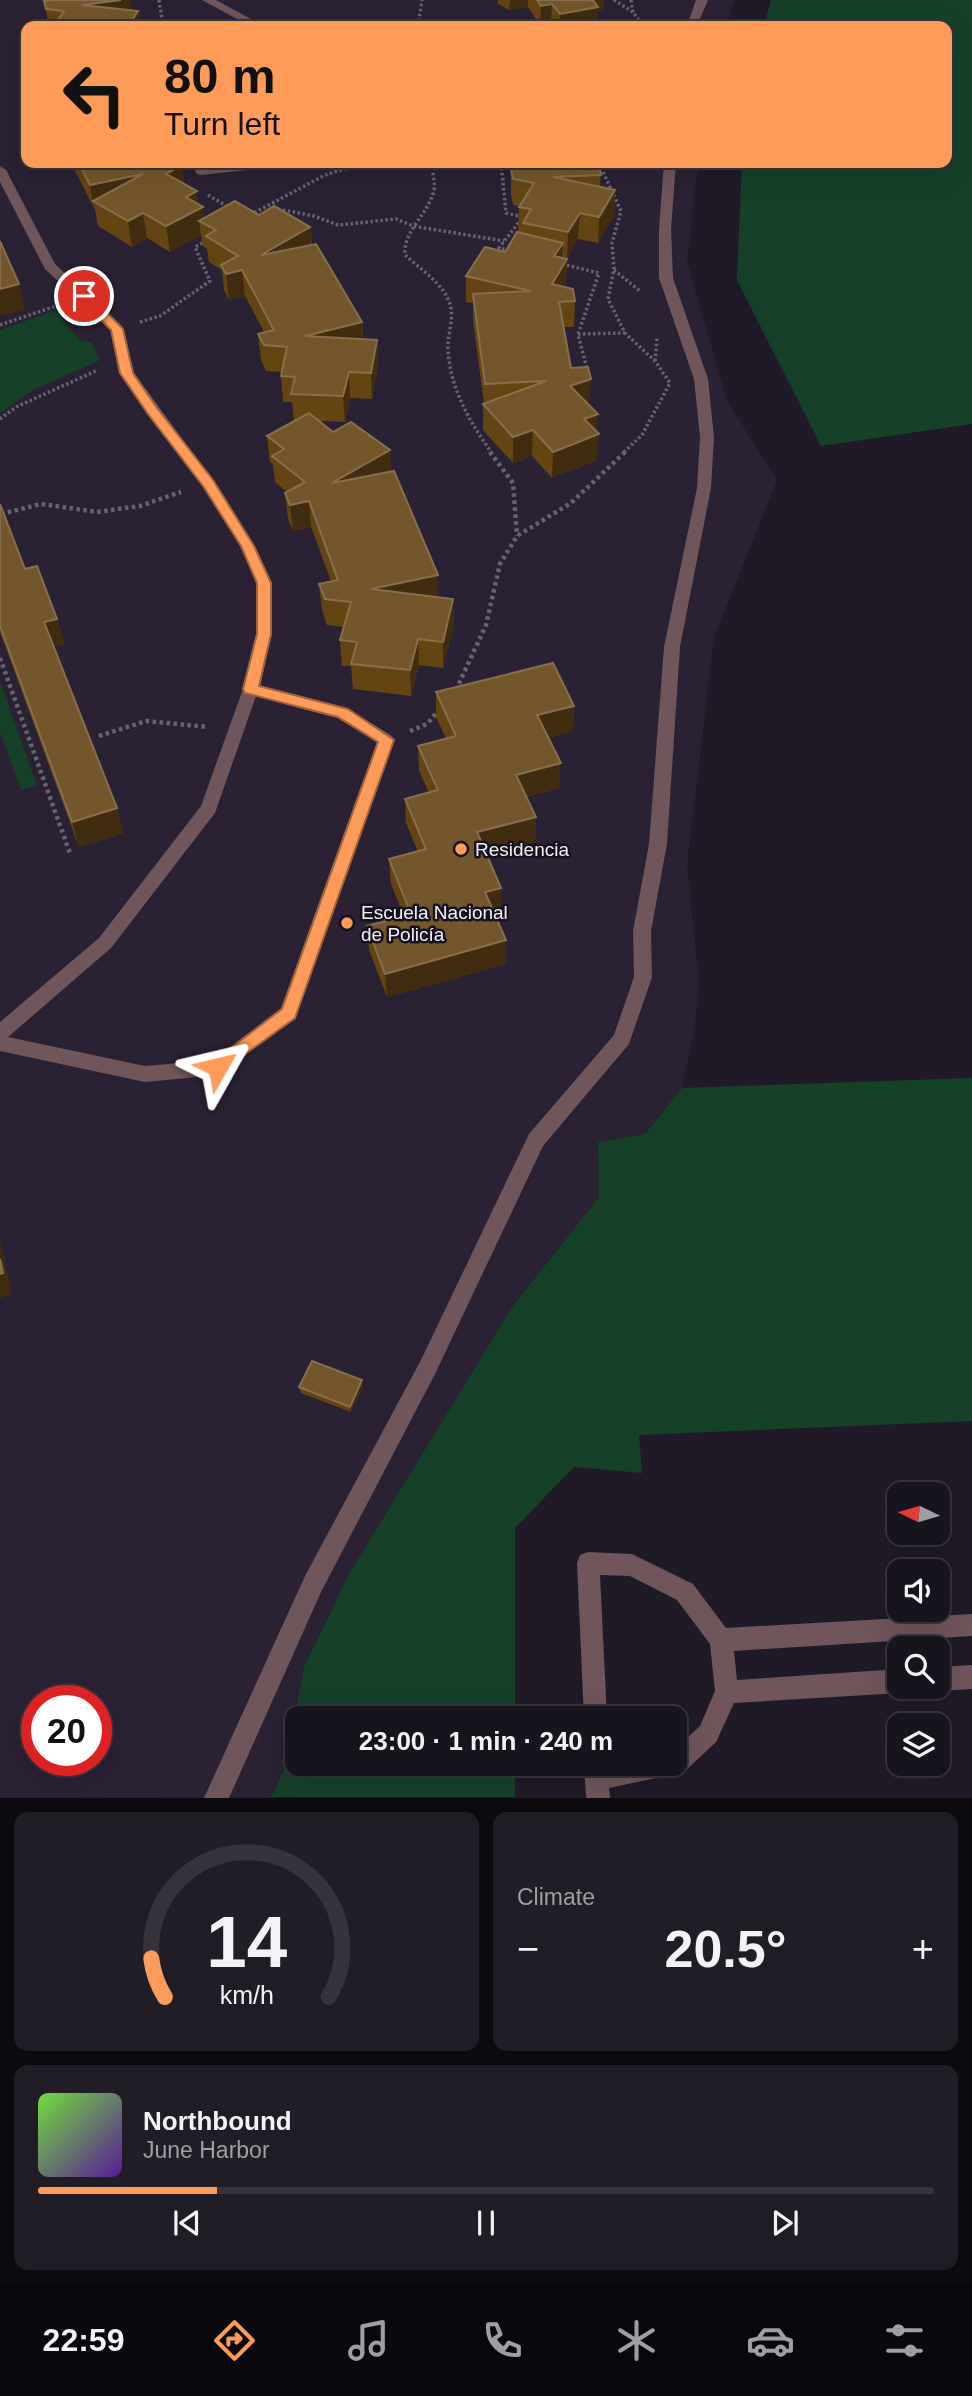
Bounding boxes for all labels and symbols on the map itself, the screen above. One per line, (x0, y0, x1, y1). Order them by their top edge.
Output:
pin (54, 266, 114, 326)
place label: Residencia (475, 839, 569, 860)
marker: Residencia (453, 841, 469, 857)
place label: Escuela Nacional de Policía (361, 902, 508, 945)
marker: Escuela Nacional de Policía (339, 915, 355, 931)
position arrow (181, 1030, 255, 1104)
north arrow (887, 1482, 950, 1545)
speed limit sign: 20 (21, 1685, 112, 1776)

